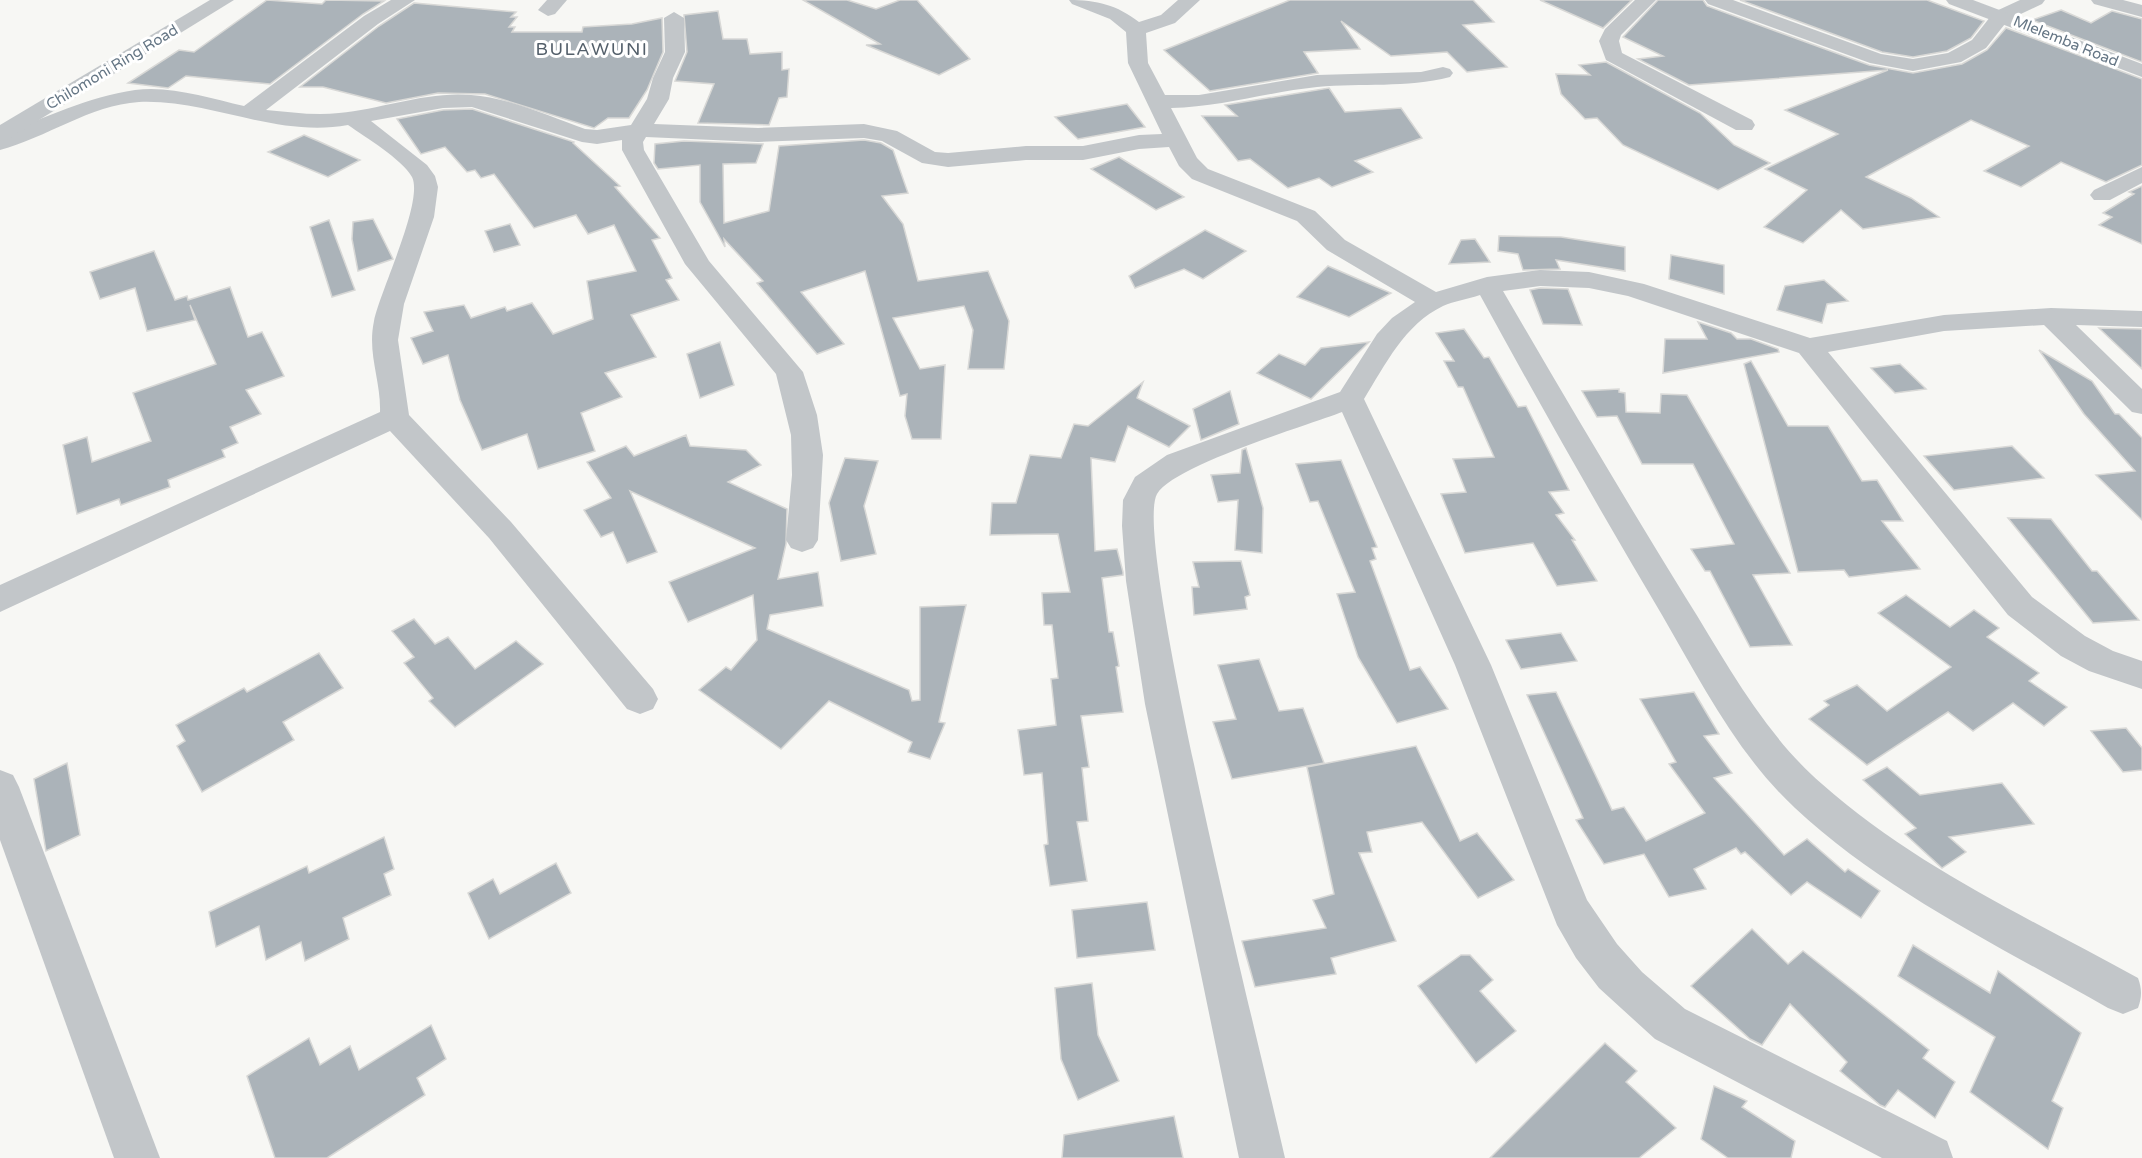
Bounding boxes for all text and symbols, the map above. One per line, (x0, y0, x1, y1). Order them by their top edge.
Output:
street label: Mlelemba Road (2011, 12, 2121, 70)
street label: Chilomoni Ring Road (43, 21, 181, 113)
district label: BULAWUNI (536, 38, 648, 60)

